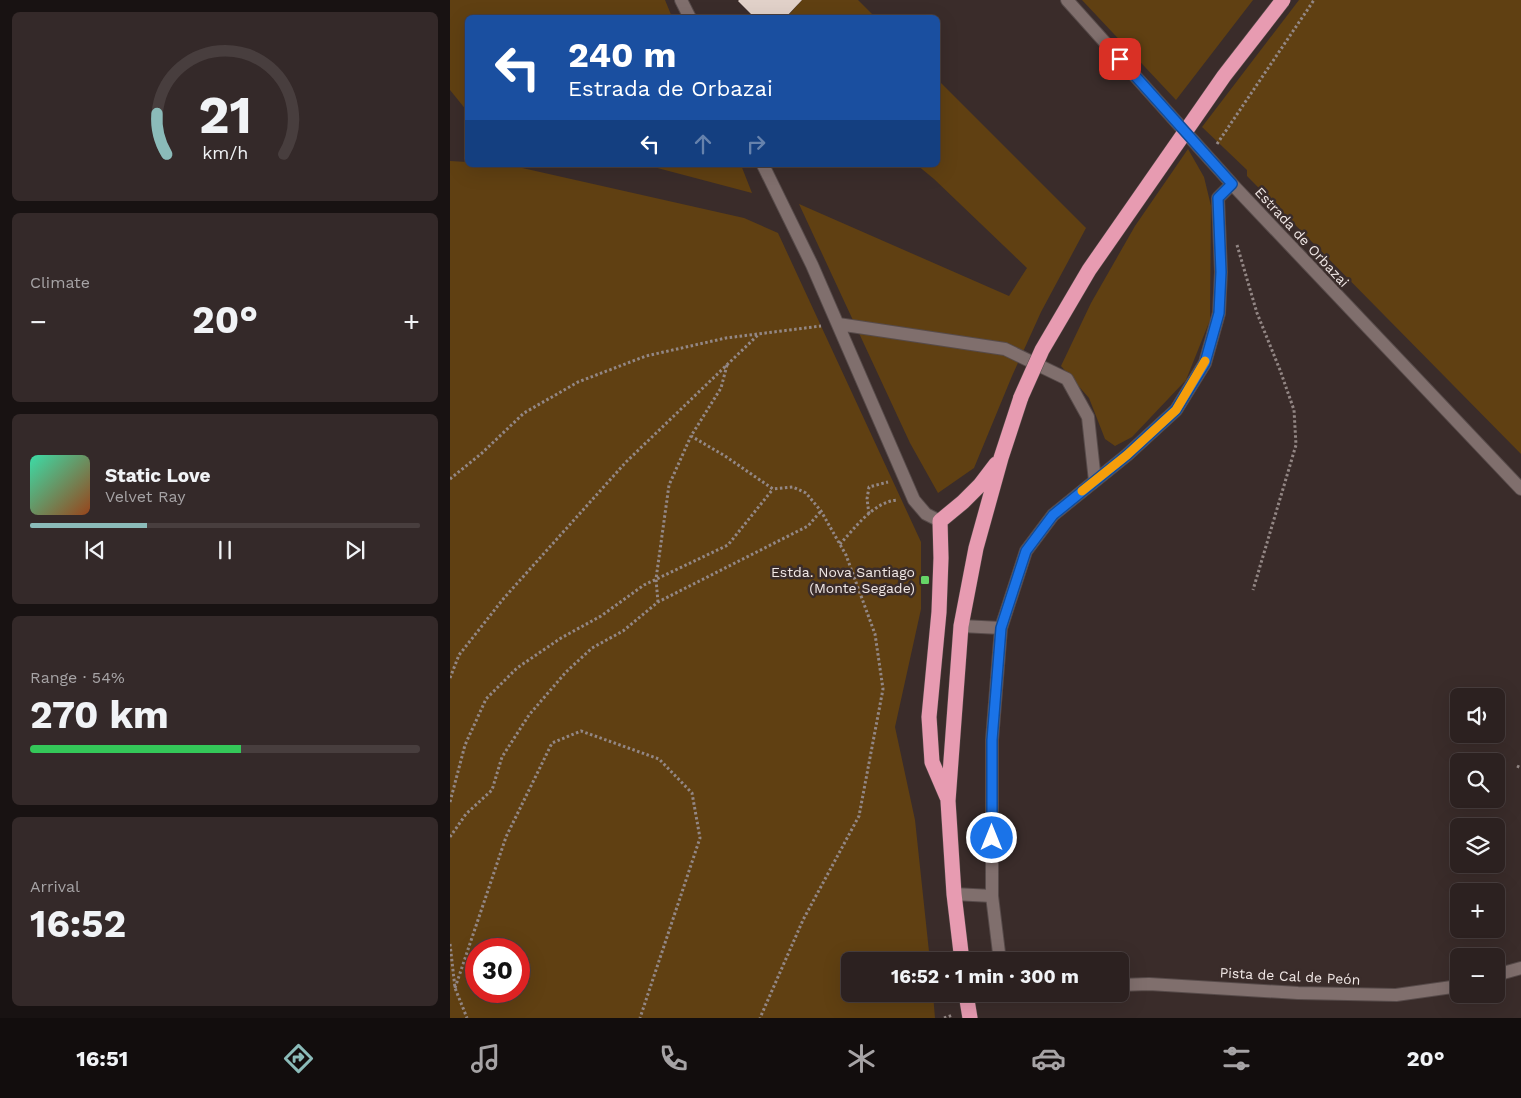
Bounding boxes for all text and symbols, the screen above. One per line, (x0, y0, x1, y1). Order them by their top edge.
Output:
text: 240 m (568, 34, 677, 76)
icon: left (485, 35, 550, 100)
pin (1099, 38, 1141, 80)
icon: arrive (1106, 45, 1134, 73)
text: Estrada de Orbazai (568, 76, 773, 101)
text: 21 (198, 85, 252, 146)
icon: left (636, 130, 664, 158)
icon: ahead (689, 130, 717, 158)
icon: right (742, 130, 770, 158)
text: km/h (202, 142, 248, 163)
street label: Estrada de Orbazai (1252, 184, 1352, 290)
text: Climate (30, 273, 90, 292)
text: 20° (192, 298, 258, 342)
text: − (30, 305, 47, 338)
text: + (403, 305, 420, 338)
text: Static Love (105, 464, 210, 487)
text: Velvet Ray (105, 487, 185, 506)
icon: previous (81, 536, 109, 564)
icon: pause (211, 536, 239, 564)
icon: next (341, 536, 369, 564)
place label: Estda. Nova Santiago (Monte Segade) (771, 564, 915, 596)
marker: Estda. Nova Santiago (Monte Segade) (919, 574, 931, 586)
text: Range · 54% (30, 668, 125, 687)
map controls (1450, 688, 1505, 1003)
button: sound (1450, 688, 1505, 743)
text: 270 km (30, 693, 169, 737)
button: search (1450, 753, 1505, 808)
position arrow (965, 811, 1017, 863)
button: layers (1450, 818, 1505, 873)
text: Arrival (30, 877, 80, 896)
button: + (1450, 883, 1505, 938)
text: 16:52 (30, 902, 126, 946)
speed limit sign: 30 (465, 938, 530, 1003)
button: − (1450, 948, 1505, 1003)
street label: Pista de Cal de Peón (1219, 964, 1361, 988)
text: 16:52 · 1 min · 300 m (891, 965, 1079, 988)
icon: directions (281, 1041, 316, 1076)
icon: music (468, 1041, 503, 1076)
icon: phone (656, 1041, 691, 1076)
icon: climate (844, 1041, 879, 1076)
icon: car (1031, 1041, 1066, 1076)
icon: filters (1219, 1041, 1254, 1076)
text: 16:51 (76, 1046, 128, 1071)
text: 20° (1406, 1046, 1445, 1071)

